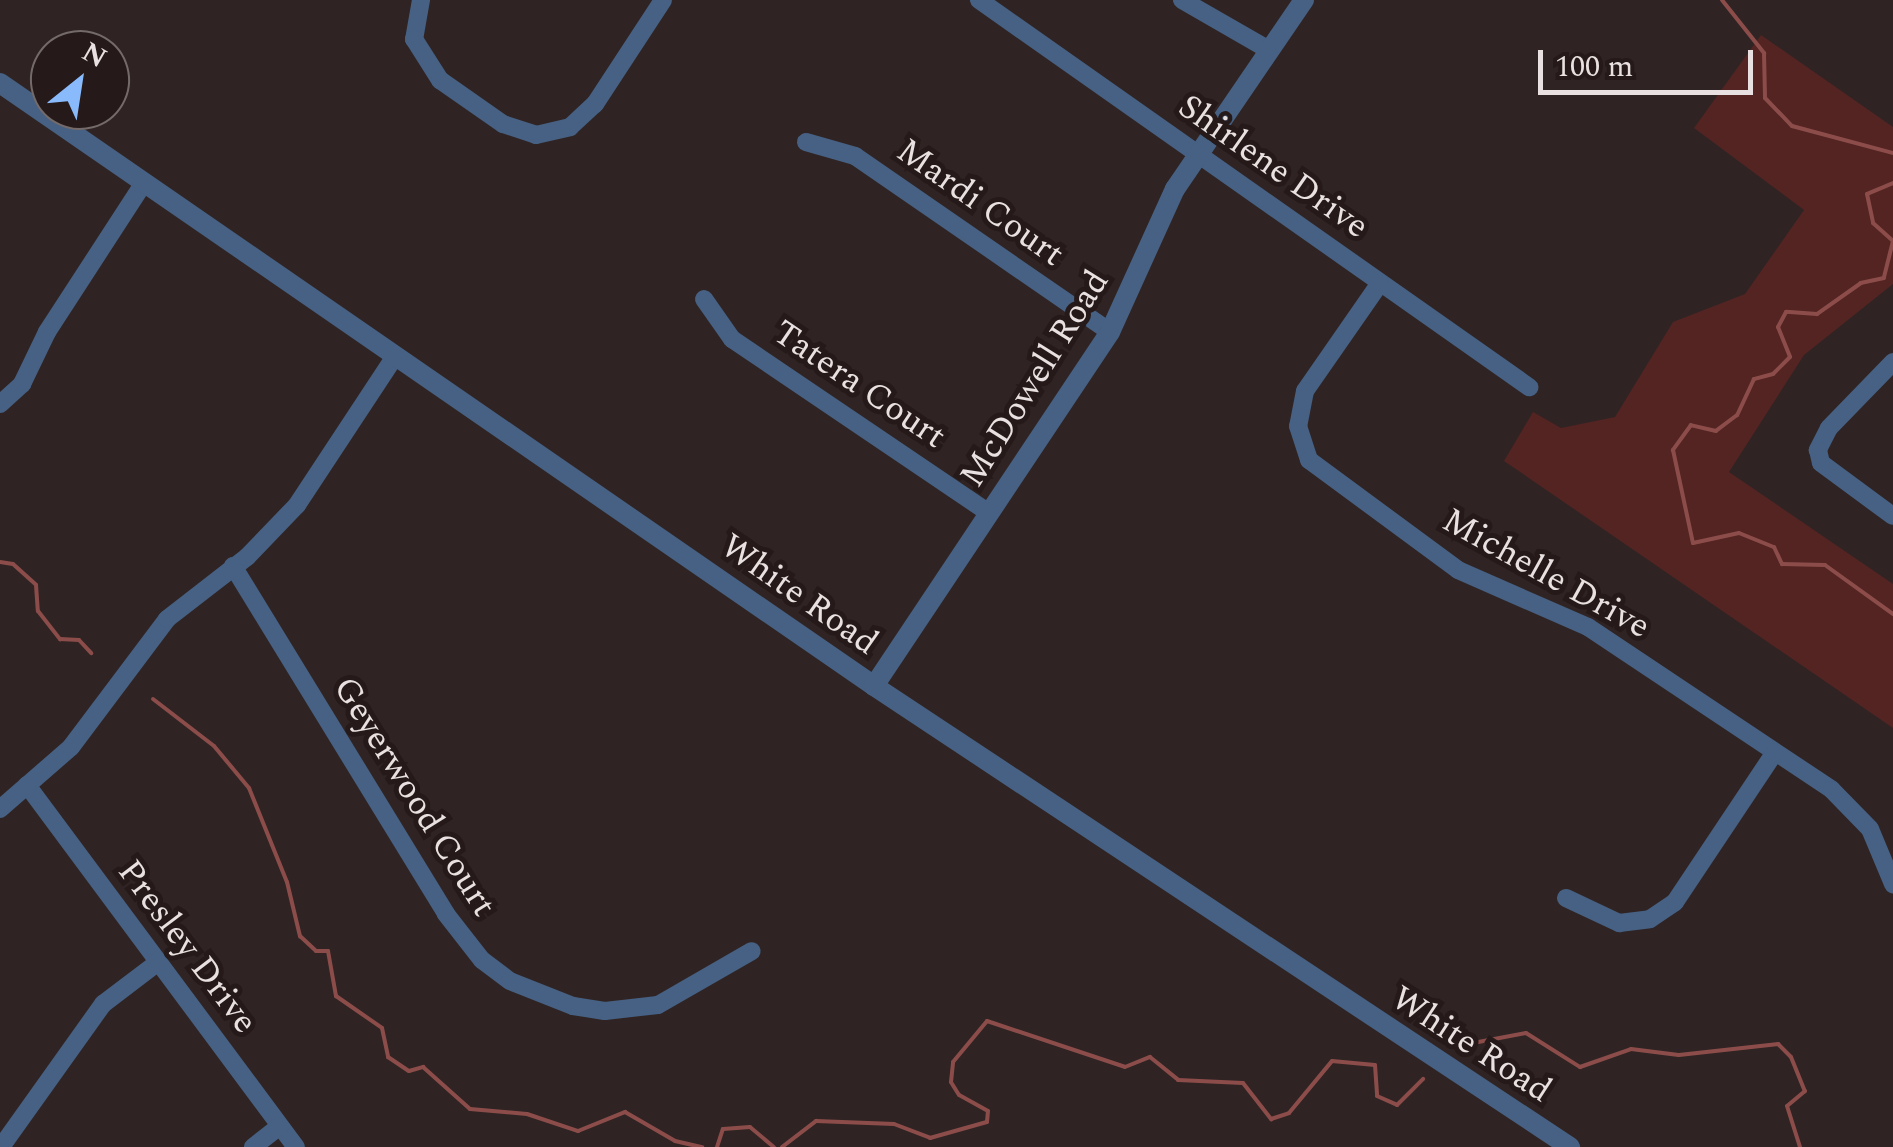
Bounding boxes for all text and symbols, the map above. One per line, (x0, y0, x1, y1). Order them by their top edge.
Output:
north arrow (30, 30, 130, 130)
scale bar (1543, 30, 1758, 92)
text: N (74, 31, 115, 80)
text: 100 m (1555, 44, 1633, 90)
street label: Shirlene Drive (1170, 86, 1376, 248)
street label: Mardi Court (888, 130, 1072, 276)
street label: McDowell Road (952, 263, 1118, 495)
street label: Tatera Court (765, 312, 953, 458)
street label: Michelle Drive (1435, 500, 1657, 648)
street label: White Road (712, 525, 886, 665)
street label: Geyerwood Court (323, 669, 505, 925)
street label: Presley Drive (108, 852, 266, 1042)
street label: White Road (1383, 978, 1559, 1112)

